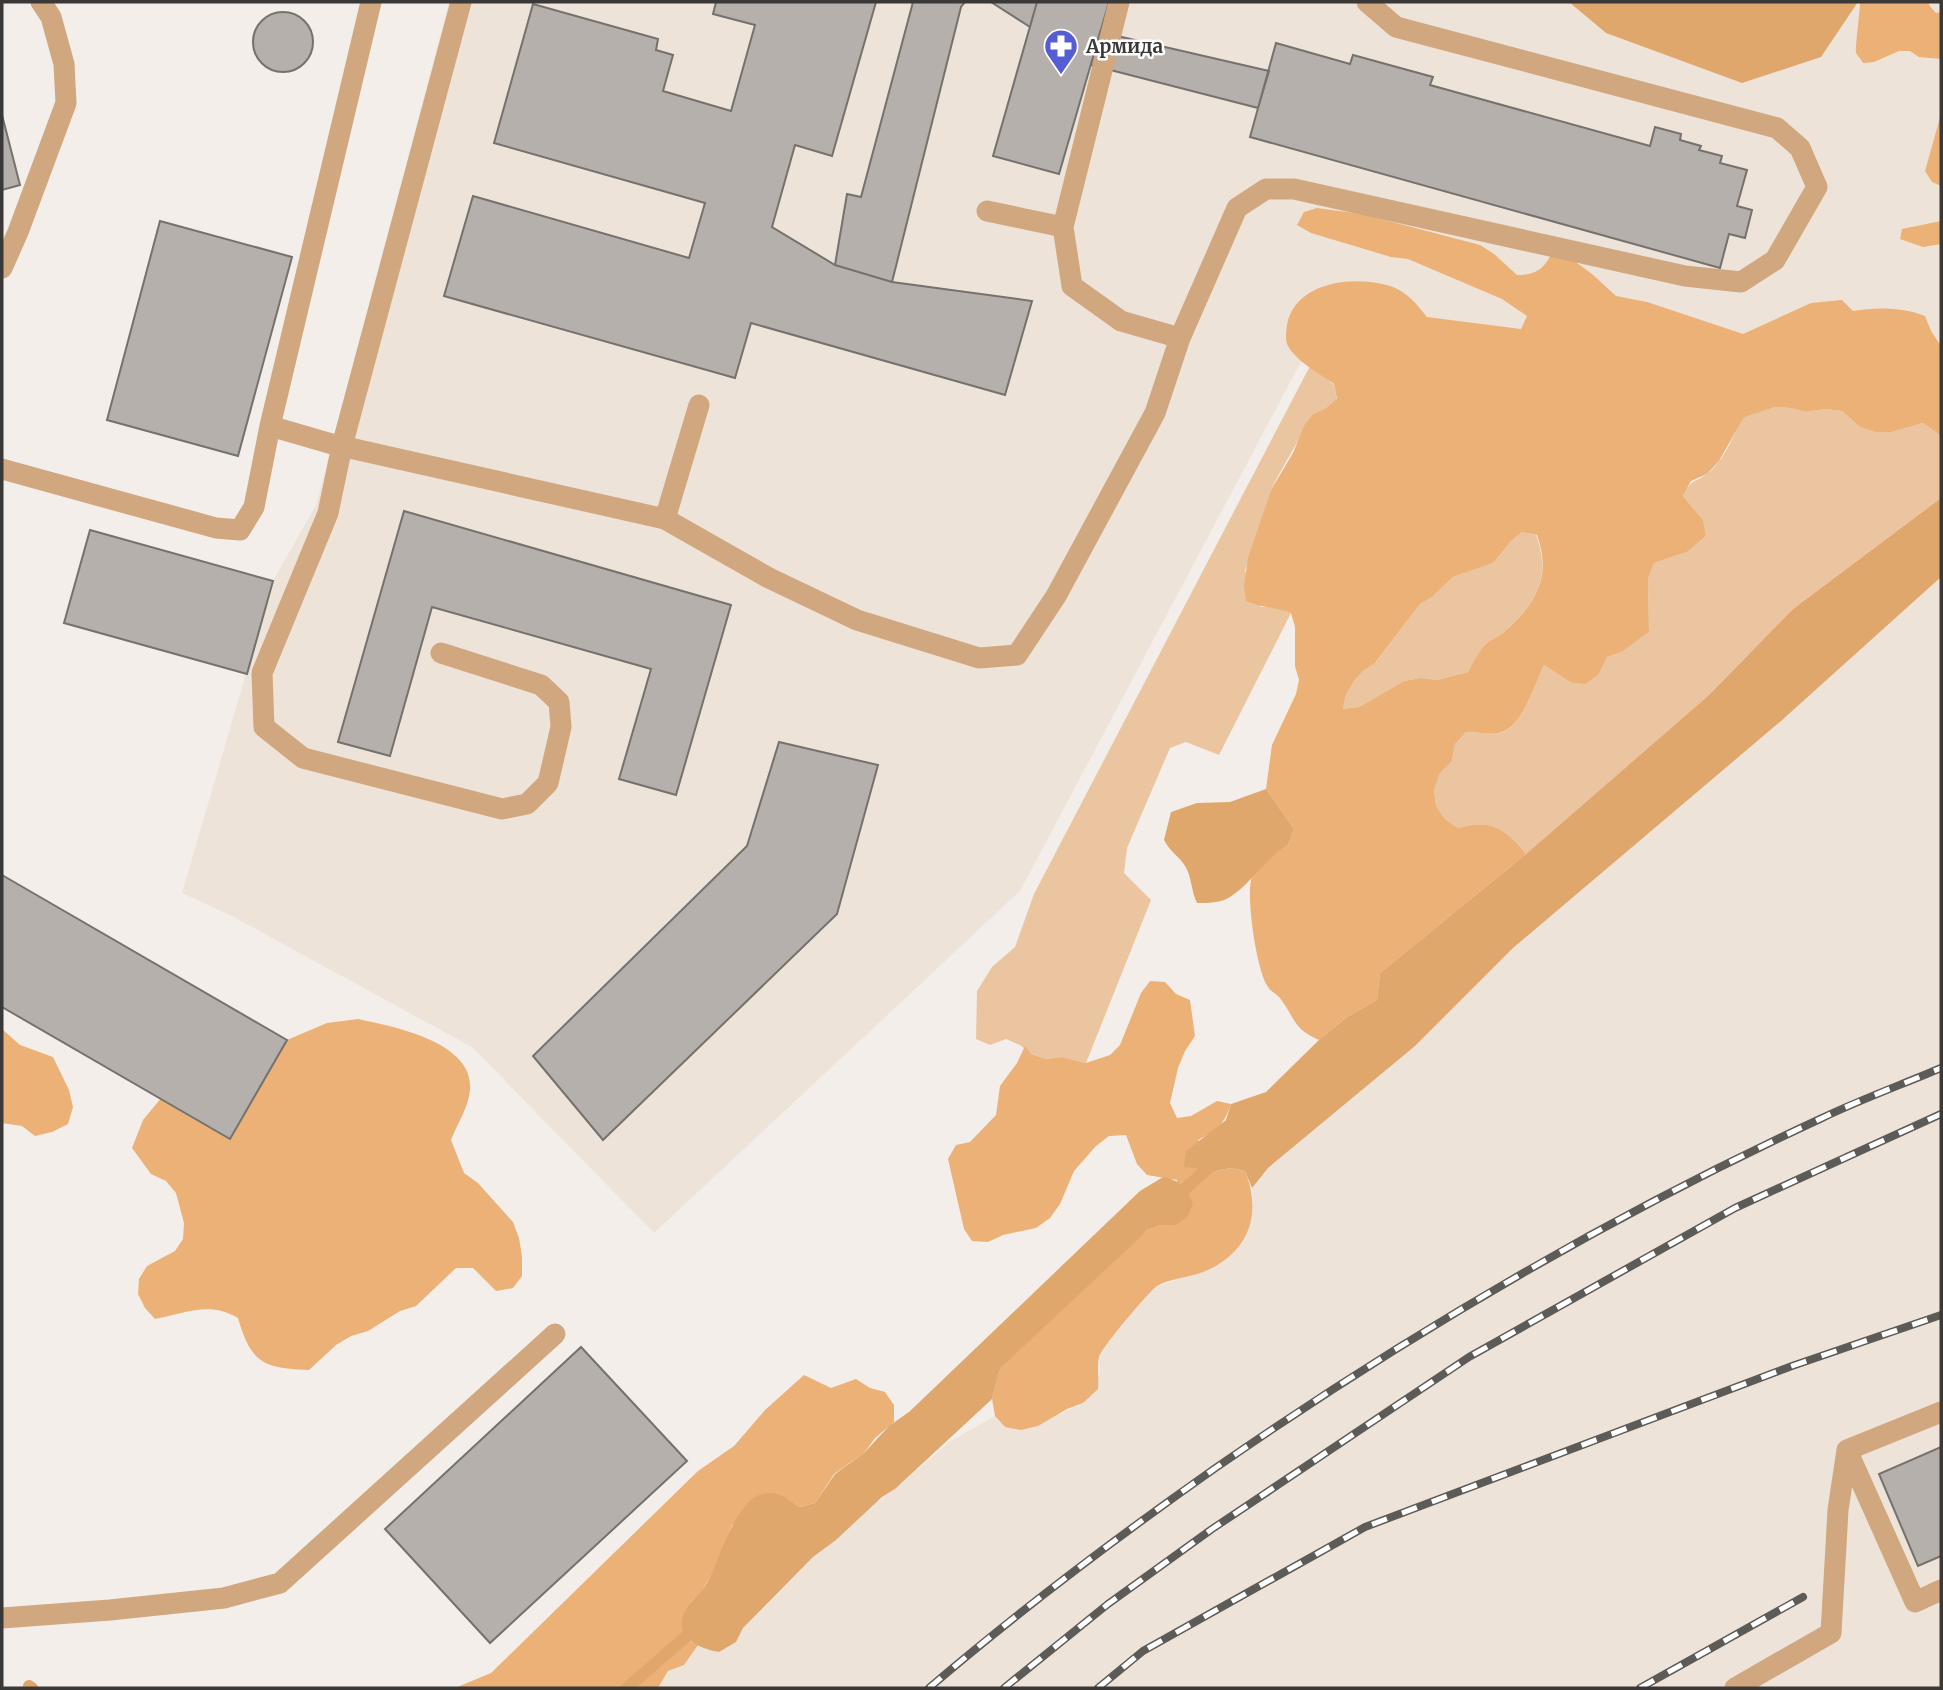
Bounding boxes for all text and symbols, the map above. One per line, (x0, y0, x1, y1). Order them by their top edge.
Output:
pharmacy icon: Армида (1042, 27, 1080, 76)
place label: Армида (1085, 34, 1163, 58)

